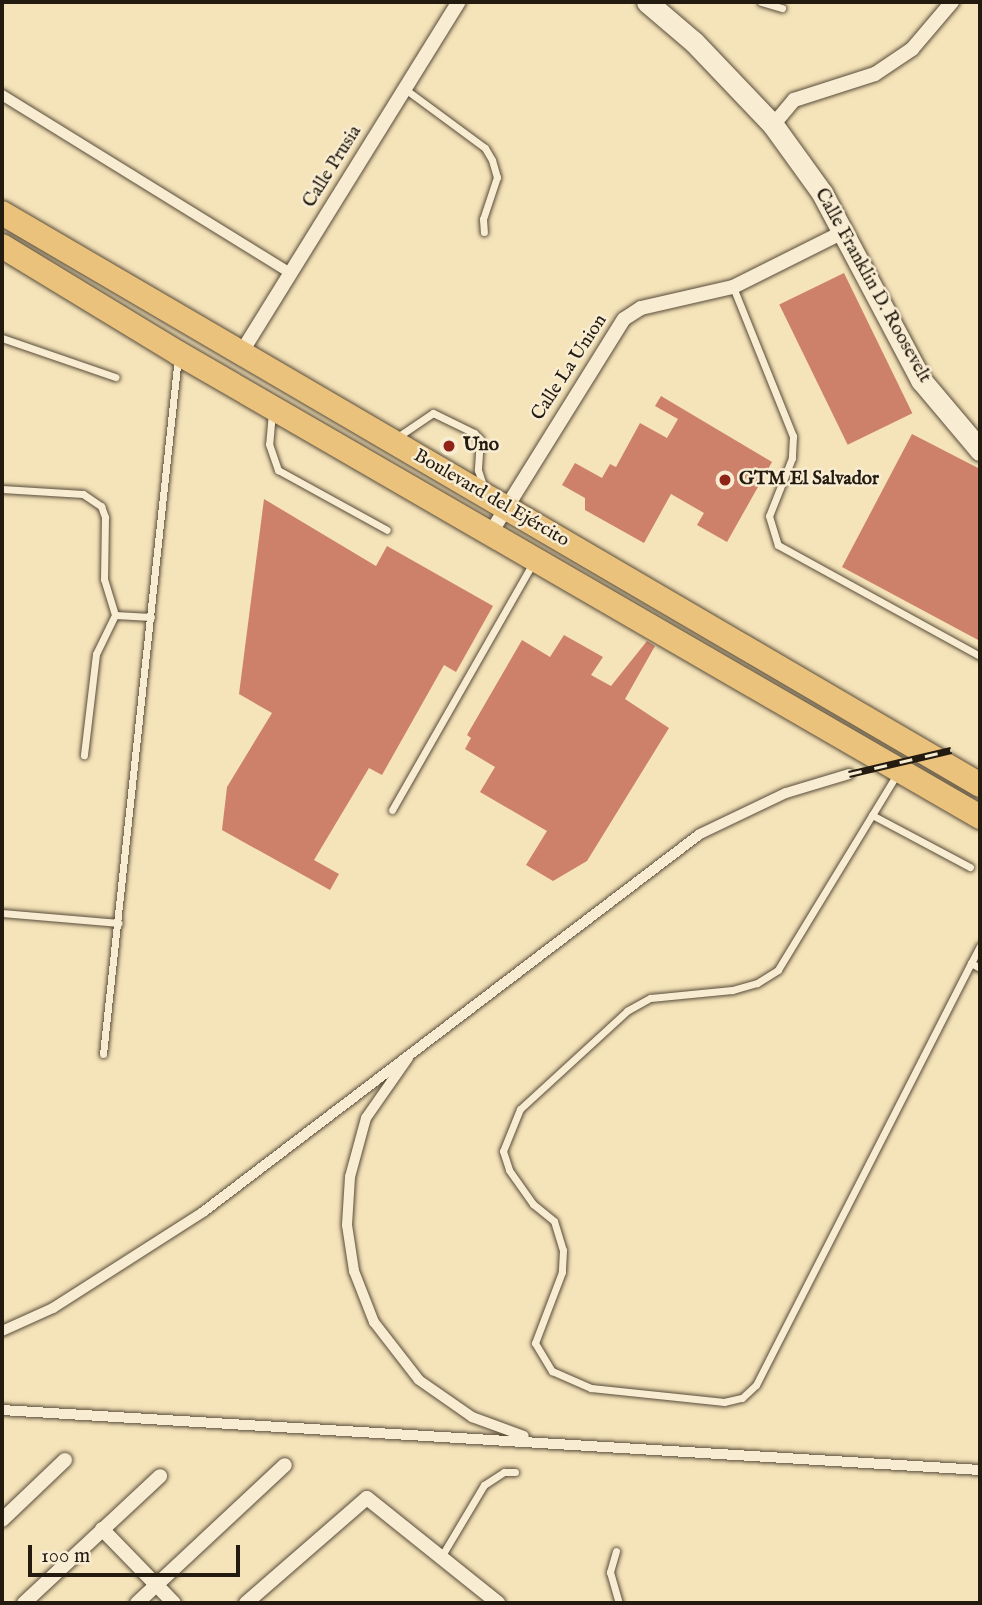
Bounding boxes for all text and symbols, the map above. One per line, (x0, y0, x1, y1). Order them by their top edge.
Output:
street label: Calle Prusia (299, 122, 367, 212)
street label: Calle Franklin D. Roosevelt (809, 185, 935, 387)
street label: Calle La Union (527, 311, 613, 425)
place label: Uno (463, 435, 499, 457)
marker: Uno (441, 438, 457, 454)
street label: Boulevard del Ejército (409, 445, 573, 553)
place label: GTM El Salvador (739, 469, 879, 491)
marker: GTM El Salvador (717, 472, 733, 488)
scale bar (32, 1532, 243, 1576)
text: 100 m (41, 1543, 90, 1570)

